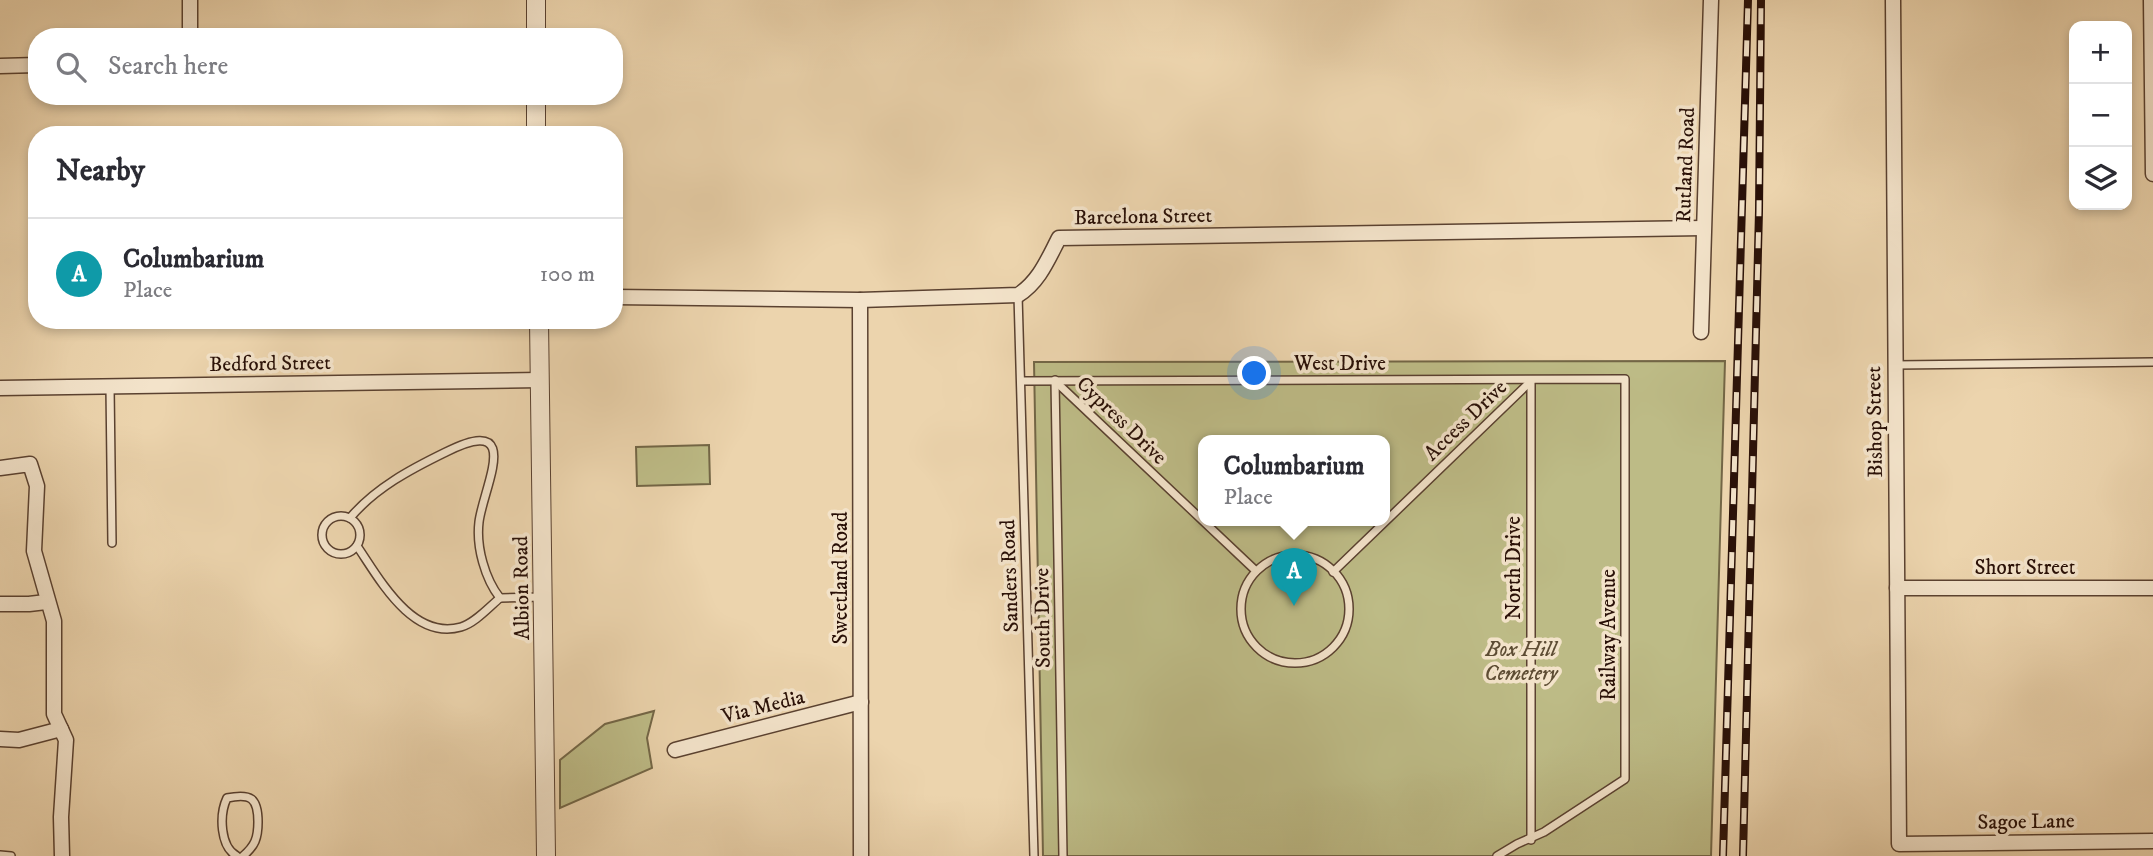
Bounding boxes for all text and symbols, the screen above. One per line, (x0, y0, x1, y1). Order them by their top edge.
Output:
map controls (2069, 21, 2132, 210)
button: + (2069, 21, 2132, 84)
search box (28, 28, 623, 105)
icon: search (52, 48, 90, 86)
text: Search here (108, 50, 228, 83)
button: − (2069, 84, 2132, 147)
street label: Rutland Road (1671, 106, 1701, 223)
button: layers (2069, 147, 2132, 210)
text: Nearby (56, 153, 145, 190)
street label: Barcelona Street (1074, 203, 1213, 231)
text: Columbarium (123, 243, 264, 276)
text: A (72, 260, 86, 289)
text: 100 m (540, 260, 595, 289)
text: Place (123, 276, 172, 305)
street label: Bedford Street (209, 350, 331, 378)
street label: West Drive (1293, 351, 1386, 377)
your location (1237, 356, 1271, 390)
street label: Bishop Street (1861, 366, 1889, 478)
street label: Cypress Drive (1071, 371, 1172, 471)
street label: Access Drive (1419, 375, 1513, 467)
popup (1198, 435, 1390, 526)
text: Columbarium (1223, 450, 1365, 483)
text: Place (1223, 483, 1273, 512)
street label: Sweetland Road (828, 511, 854, 644)
street label: North Drive (1501, 516, 1527, 620)
street label: Sanders Road (995, 519, 1025, 633)
street label: Albion Road (508, 535, 536, 640)
pin: A (1271, 548, 1317, 606)
street label: Short Street (1975, 555, 2076, 581)
street label: South Drive (1029, 567, 1057, 668)
street label: Railway Avenue (1596, 569, 1622, 701)
park label: Box Hill Cemetery (1484, 637, 1559, 687)
street label: Via Media (718, 684, 807, 730)
street label: Sagoe Lane (1977, 808, 2075, 836)

